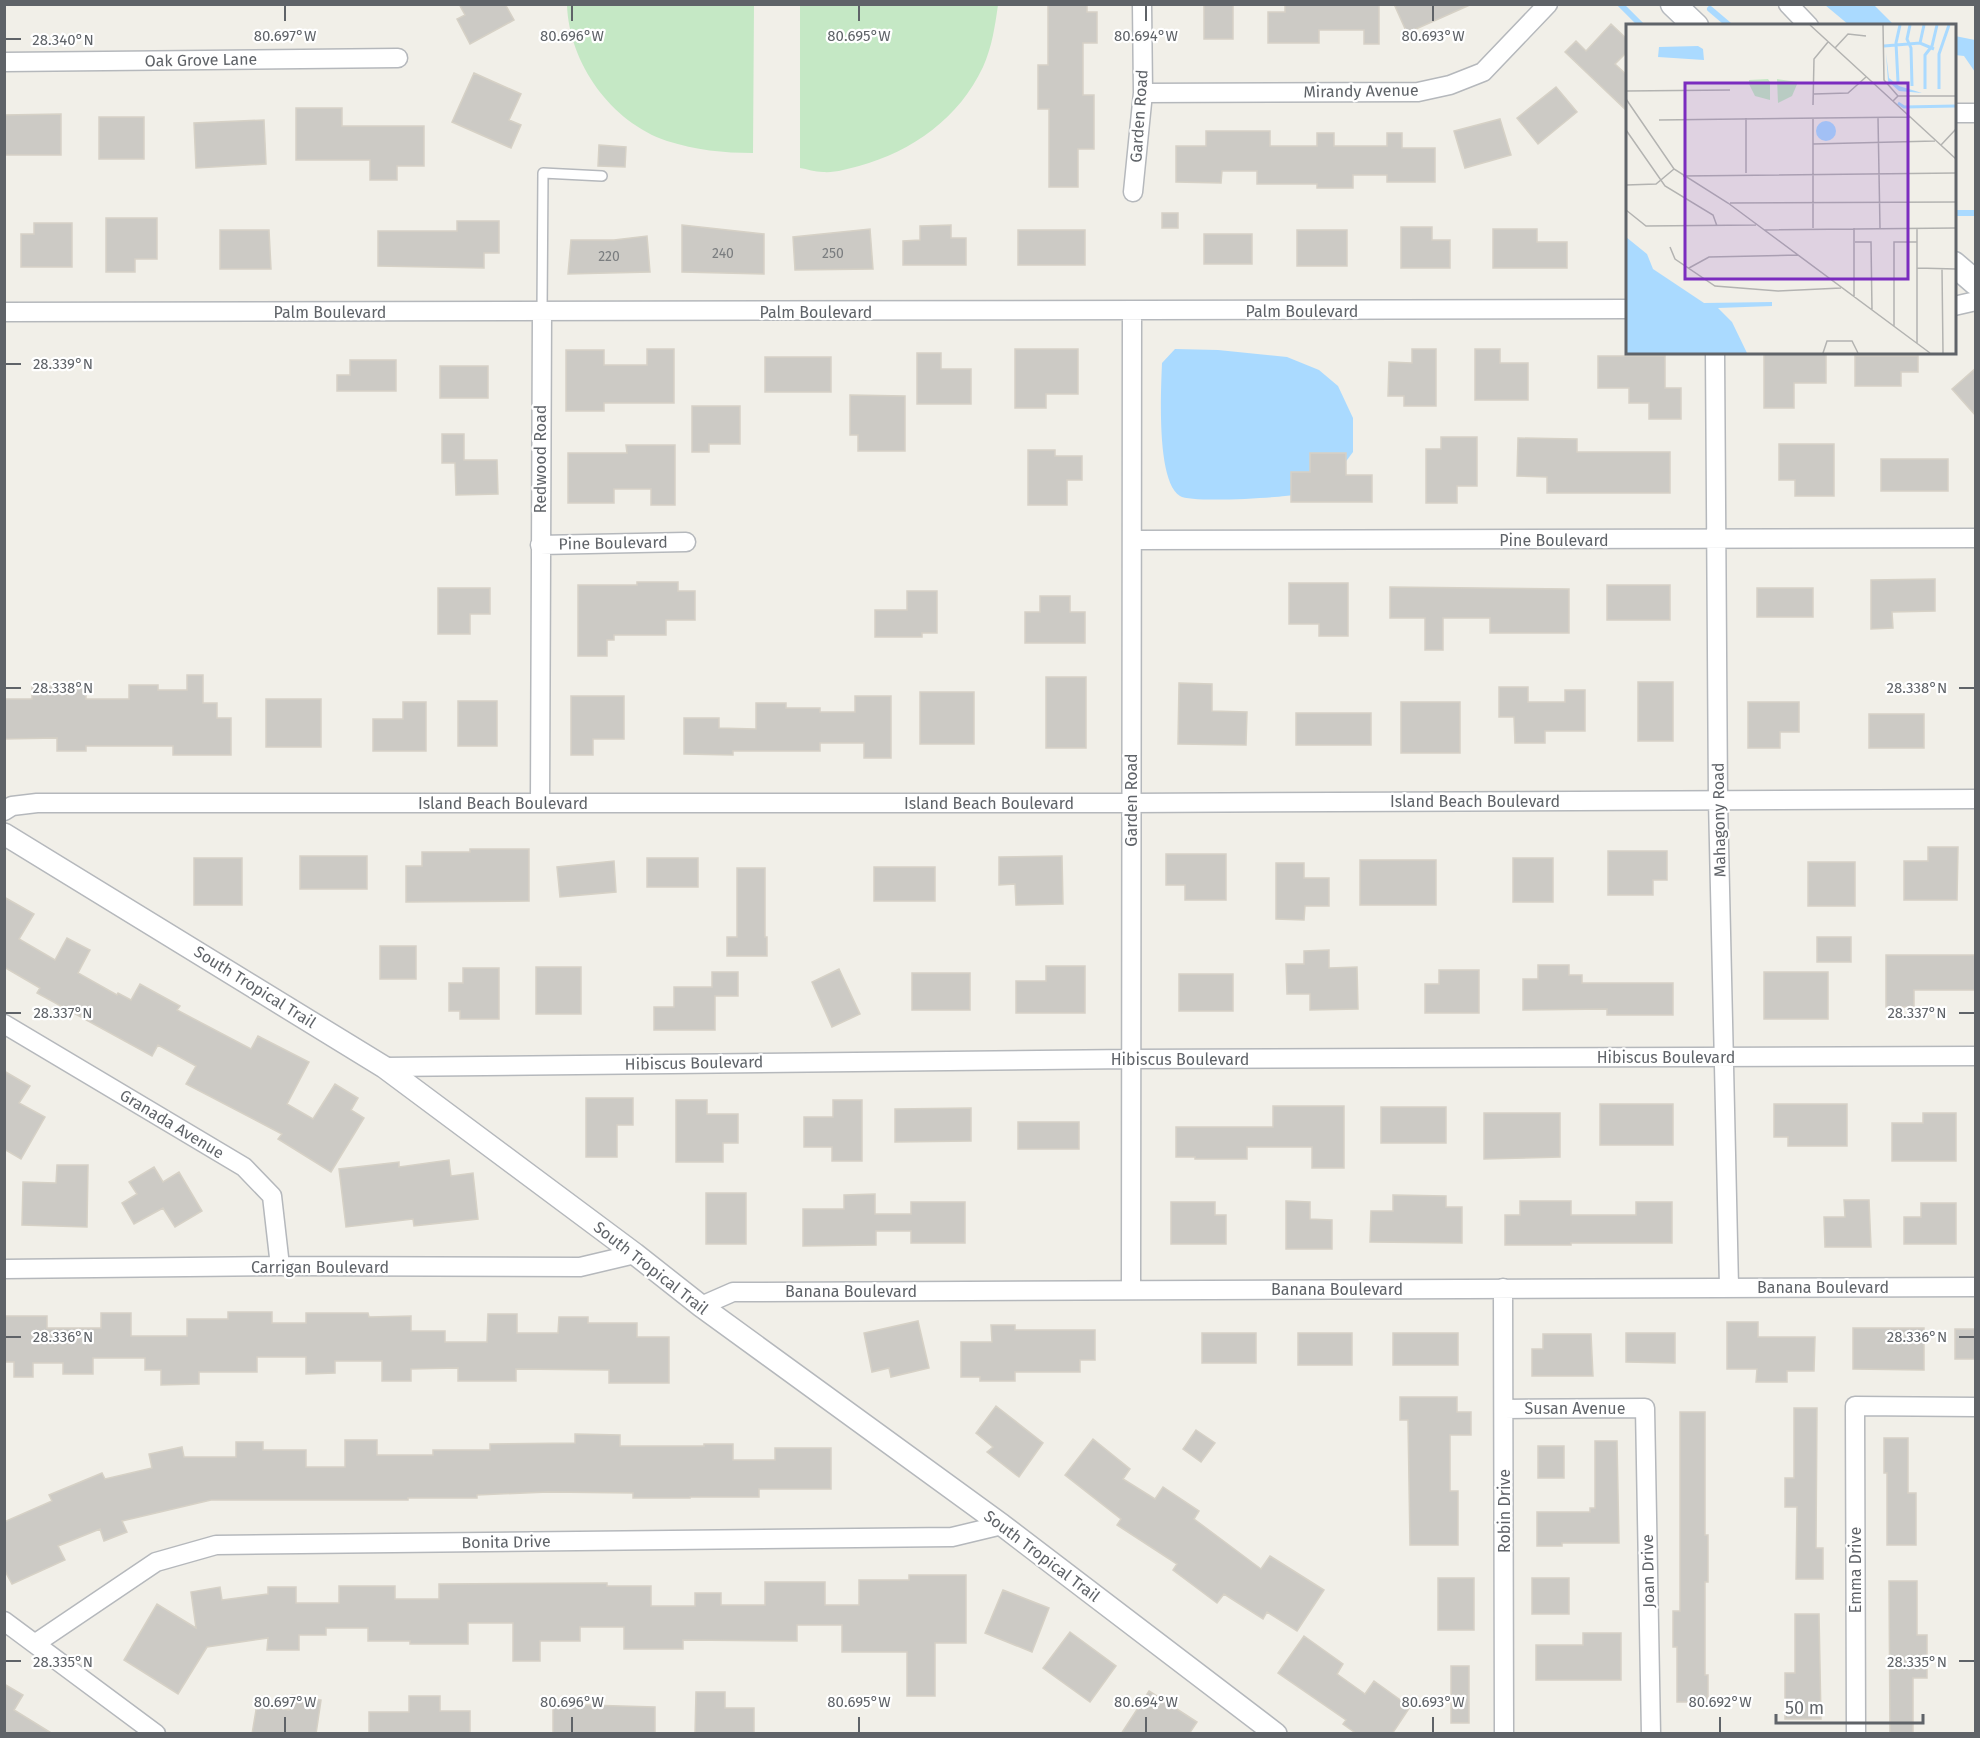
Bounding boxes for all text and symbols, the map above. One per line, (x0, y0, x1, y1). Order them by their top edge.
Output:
inset map (1626, 24, 1956, 354)
text: 80.697°W (254, 27, 317, 45)
text: 80.696°W (540, 27, 605, 45)
text: 80.695°W (827, 27, 891, 45)
text: 80.694°W (1114, 27, 1179, 45)
text: 80.693°W (1401, 27, 1465, 45)
text: 28.340°N (32, 31, 94, 49)
street label: Oak Grove Lane (145, 50, 257, 70)
street label: Garden Road (1126, 69, 1152, 163)
street label: Mirandy Avenue (1303, 80, 1419, 102)
house number: 240 (712, 245, 734, 262)
house number: 250 (822, 245, 844, 262)
house number: 220 (598, 248, 620, 265)
street label: Palm Boulevard (1246, 302, 1358, 321)
street label: Palm Boulevard (274, 303, 386, 322)
street label: Palm Boulevard (760, 303, 872, 322)
text: 28.339°N (33, 355, 93, 373)
street label: Redwood Road (531, 405, 550, 513)
street label: Pine Boulevard (1499, 531, 1609, 550)
street label: Pine Boulevard (558, 533, 668, 553)
text: 28.338°N (33, 679, 93, 697)
text: 28.338°N (1887, 679, 1947, 697)
street label: Garden Road (1122, 753, 1141, 847)
street label: Mahagony Road (1708, 762, 1730, 878)
street label: Island Beach Boulevard (1390, 792, 1560, 811)
street label: Island Beach Boulevard (418, 794, 588, 813)
street label: Island Beach Boulevard (904, 794, 1074, 813)
street label: South Tropical Trail (191, 942, 320, 1032)
text: 28.337°N (33, 1004, 93, 1022)
text: 28.337°N (1887, 1004, 1947, 1022)
street label: Hibiscus Boulevard (1597, 1048, 1735, 1067)
street label: Hibiscus Boulevard (1111, 1050, 1249, 1069)
street label: Hibiscus Boulevard (625, 1052, 763, 1074)
street label: Granada Avenue (116, 1085, 228, 1163)
street label: South Tropical Trail (590, 1217, 712, 1319)
street label: Carrigan Boulevard (251, 1258, 389, 1277)
street label: Banana Boulevard (1757, 1278, 1889, 1297)
street label: Banana Boulevard (1271, 1280, 1403, 1299)
street label: Banana Boulevard (785, 1282, 917, 1301)
text: 28.336°N (33, 1328, 93, 1346)
text: 28.336°N (1887, 1328, 1947, 1346)
street label: Susan Avenue (1525, 1399, 1625, 1418)
street label: Robin Drive (1495, 1469, 1514, 1553)
street label: South Tropical Trail (980, 1506, 1104, 1606)
street label: Emma Drive (1846, 1527, 1865, 1613)
street label: Bonita Drive (461, 1532, 551, 1552)
street label: Joan Drive (1638, 1534, 1658, 1608)
text: 28.335°N (33, 1653, 93, 1671)
text: 28.335°N (1887, 1653, 1947, 1671)
scale bar (1776, 1687, 1923, 1725)
text: 80.697°W (254, 1693, 317, 1711)
text: 80.696°W (540, 1693, 605, 1711)
text: 80.695°W (827, 1693, 891, 1711)
text: 80.694°W (1114, 1693, 1179, 1711)
text: 80.693°W (1401, 1693, 1465, 1711)
text: 80.692°W (1688, 1693, 1752, 1711)
text: 50 m (1785, 1697, 1824, 1719)

